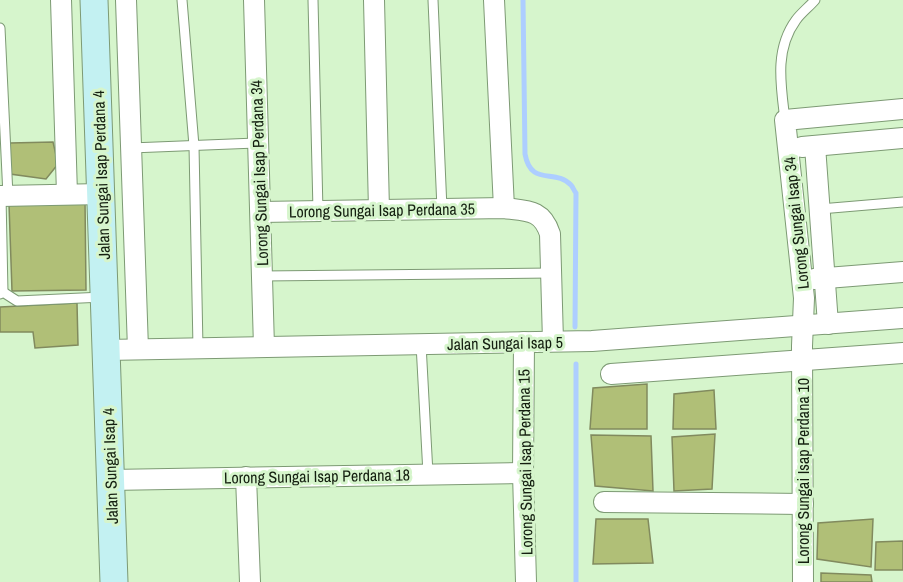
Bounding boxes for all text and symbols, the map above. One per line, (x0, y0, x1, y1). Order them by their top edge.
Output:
street label: Lorong Sungai Isap Perdana 34 (245, 80, 273, 266)
street label: Jalan Sungai Isap Perdana 4 (87, 90, 115, 260)
street label: Lorong Sungai Isap 34 (778, 156, 814, 290)
street label: Lorong Sungai Isap Perdana 35 (289, 197, 475, 223)
street label: Jalan Sungai Isap 5 (447, 331, 563, 355)
street label: Lorong Sungai Isap Perdana 15 (512, 369, 538, 555)
street label: Lorong Sungai Isap Perdana 10 (792, 378, 814, 564)
street label: Jalan Sungai Isap 4 (97, 408, 123, 524)
street label: Lorong Sungai Isap Perdana 18 (224, 463, 410, 489)

